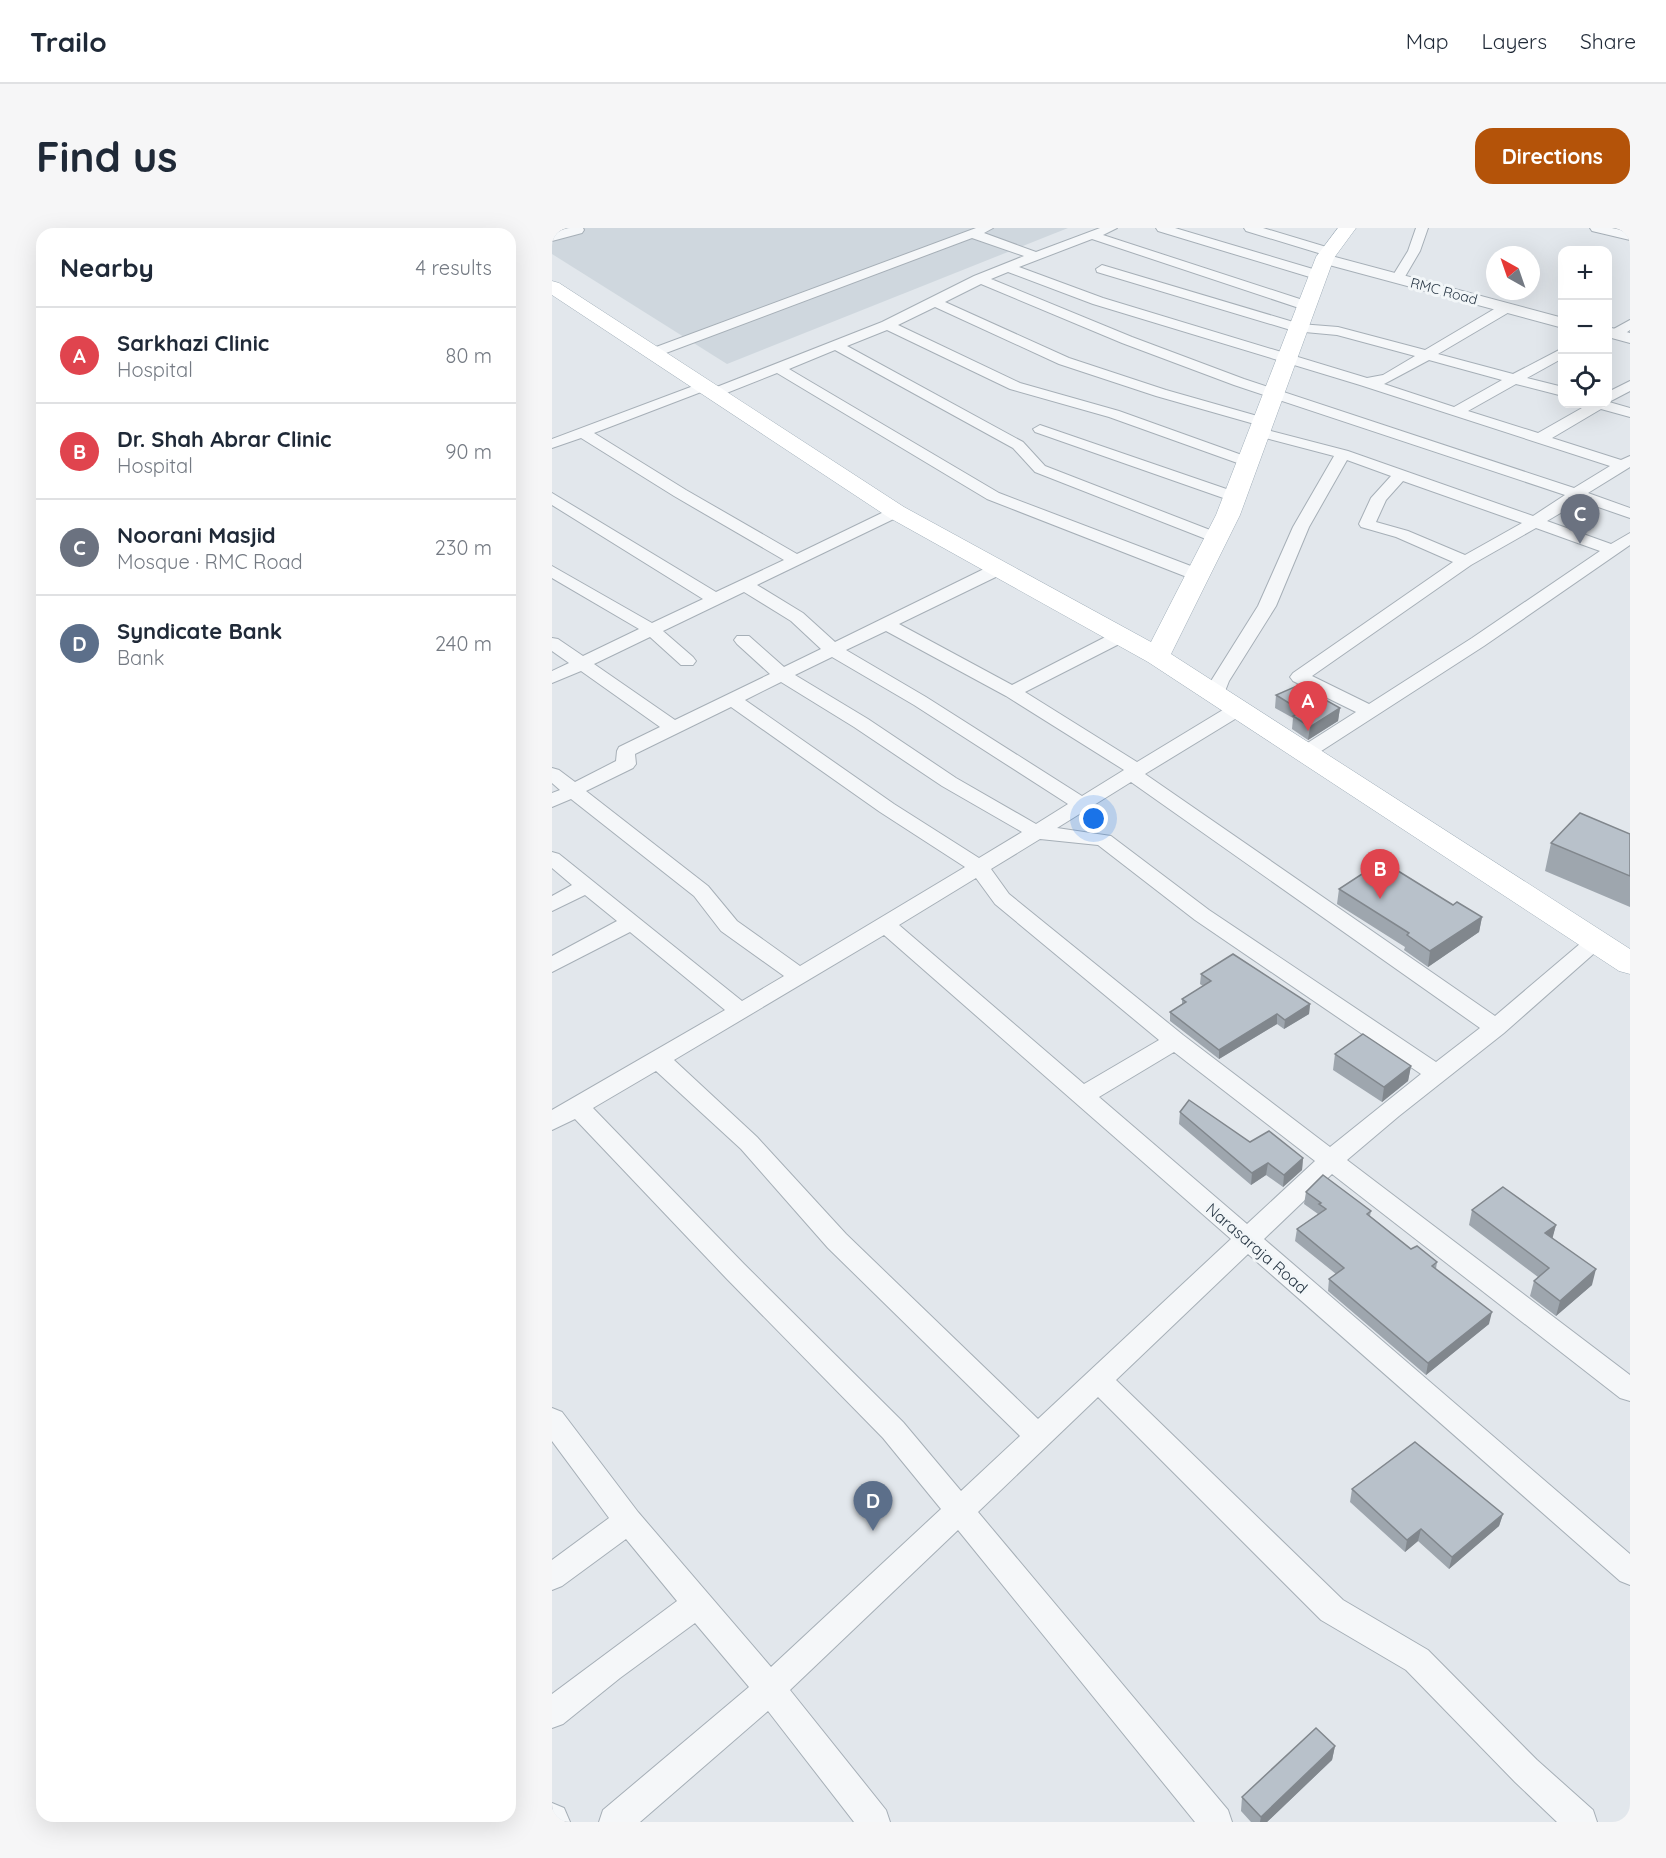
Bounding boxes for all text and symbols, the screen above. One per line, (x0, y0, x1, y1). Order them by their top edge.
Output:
text: Trailo (30, 24, 107, 59)
text: Map (1406, 28, 1449, 54)
text: Layers (1482, 28, 1547, 54)
text: Share (1580, 28, 1636, 54)
button: Directions (1475, 128, 1630, 184)
text: Find us (36, 130, 178, 183)
north arrow (1486, 246, 1540, 300)
map controls (1558, 246, 1612, 408)
button: + (1558, 246, 1612, 300)
text: Nearby (60, 251, 154, 284)
text: 4 results (416, 255, 492, 280)
street label: RMC Road (1409, 273, 1479, 309)
button: − (1558, 300, 1612, 354)
text: Sarkhazi Clinic (117, 329, 269, 357)
text: A (73, 343, 86, 368)
text: 80 m (446, 343, 492, 368)
button: locate (1558, 354, 1612, 408)
text: Hospital (117, 357, 193, 382)
text: Dr. Shah Abrar Clinic (117, 425, 332, 453)
text: B (73, 439, 86, 464)
text: 90 m (445, 439, 492, 464)
text: Hospital (117, 453, 193, 478)
pin: C (1560, 494, 1600, 544)
text: Noorani Masjid (117, 521, 276, 549)
text: C (73, 535, 86, 560)
text: 230 m (435, 535, 492, 560)
text: Mosque · RMC Road (117, 549, 303, 574)
text: Syndicate Bank (117, 617, 282, 645)
text: D (72, 631, 87, 656)
text: 240 m (435, 631, 492, 656)
text: Bank (117, 645, 164, 670)
pin: A (1288, 682, 1328, 731)
your location (1079, 804, 1108, 833)
pin: B (1360, 850, 1400, 899)
street label: Narasaraja Road (1202, 1198, 1312, 1298)
pin: D (854, 1482, 892, 1531)

